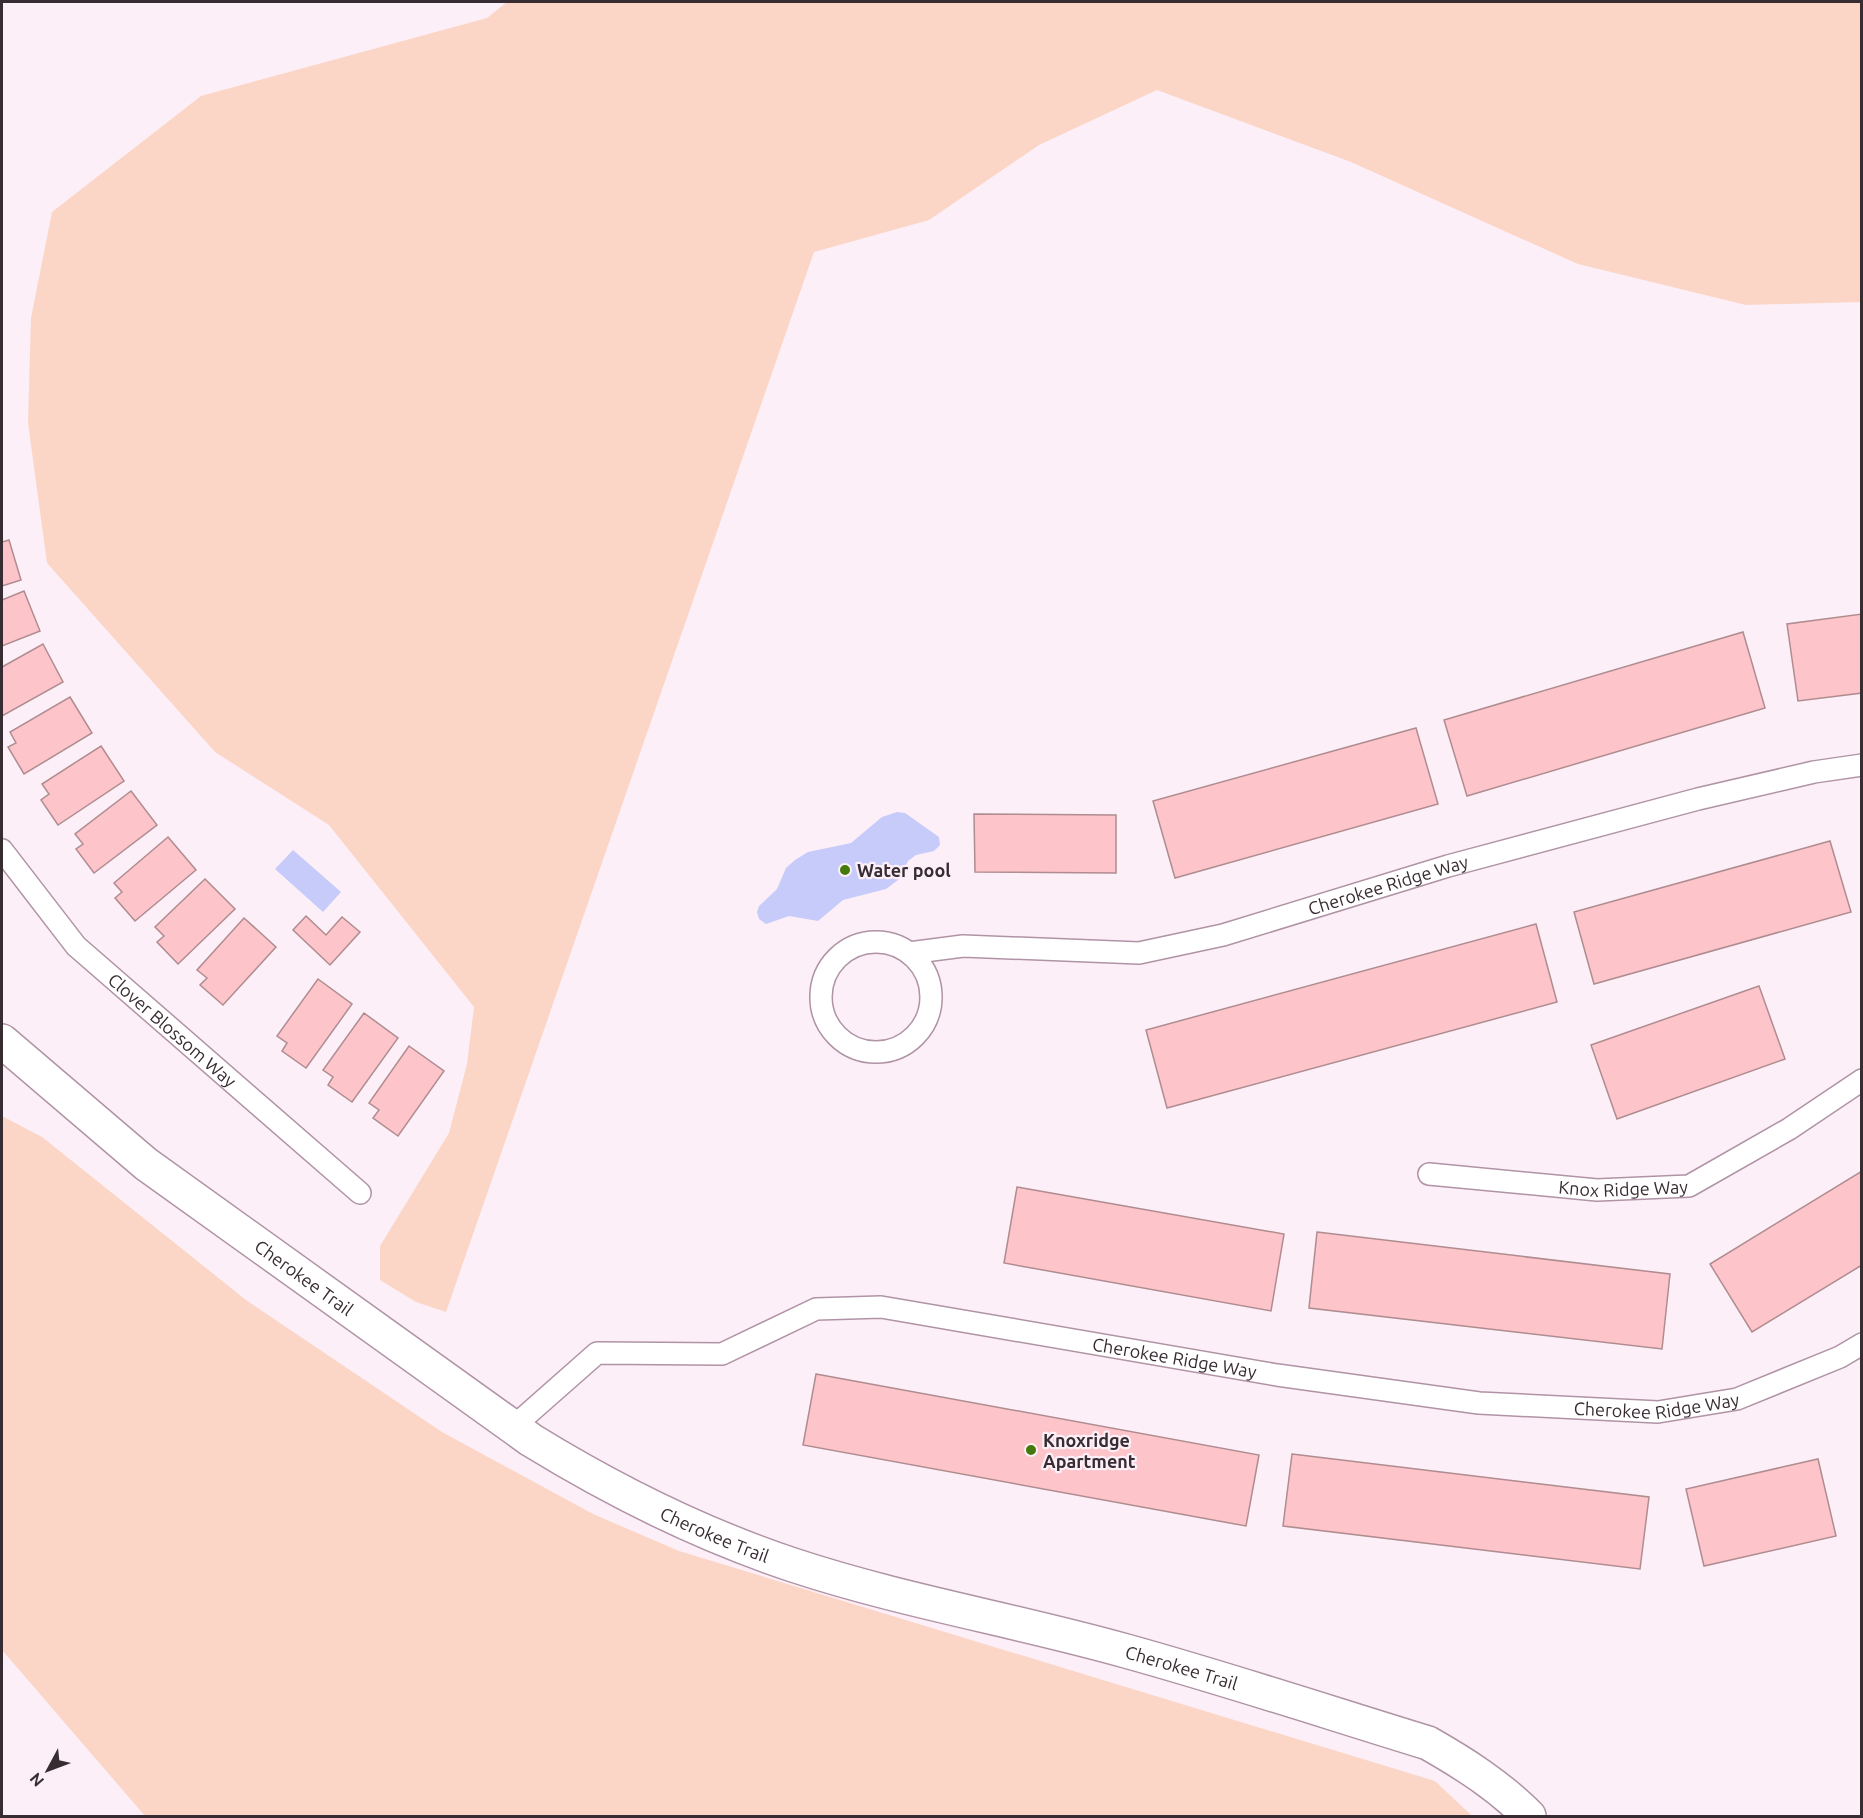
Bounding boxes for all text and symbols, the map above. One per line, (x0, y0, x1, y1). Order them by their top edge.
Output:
street label: Cherokee Ridge Way (1306, 851, 1470, 918)
place label: Water pool (857, 860, 951, 880)
marker: Water pool (838, 863, 852, 877)
street label: Clover Blossom Way (105, 969, 241, 1091)
street label: Knox Ridge Way (1558, 1176, 1689, 1200)
street label: Cherokee Trail (251, 1235, 357, 1319)
street label: Cherokee Ridge Way (1091, 1333, 1258, 1381)
street label: Cherokee Ridge Way (1573, 1389, 1741, 1422)
place label: Knoxridge Apartment (1043, 1430, 1136, 1471)
marker: Knoxridge Apartment (1024, 1443, 1038, 1457)
street label: Cherokee Trail (657, 1503, 772, 1566)
street label: Cherokee Trail (1123, 1641, 1240, 1693)
north arrow (18, 1740, 78, 1800)
text: N (26, 1769, 47, 1790)

